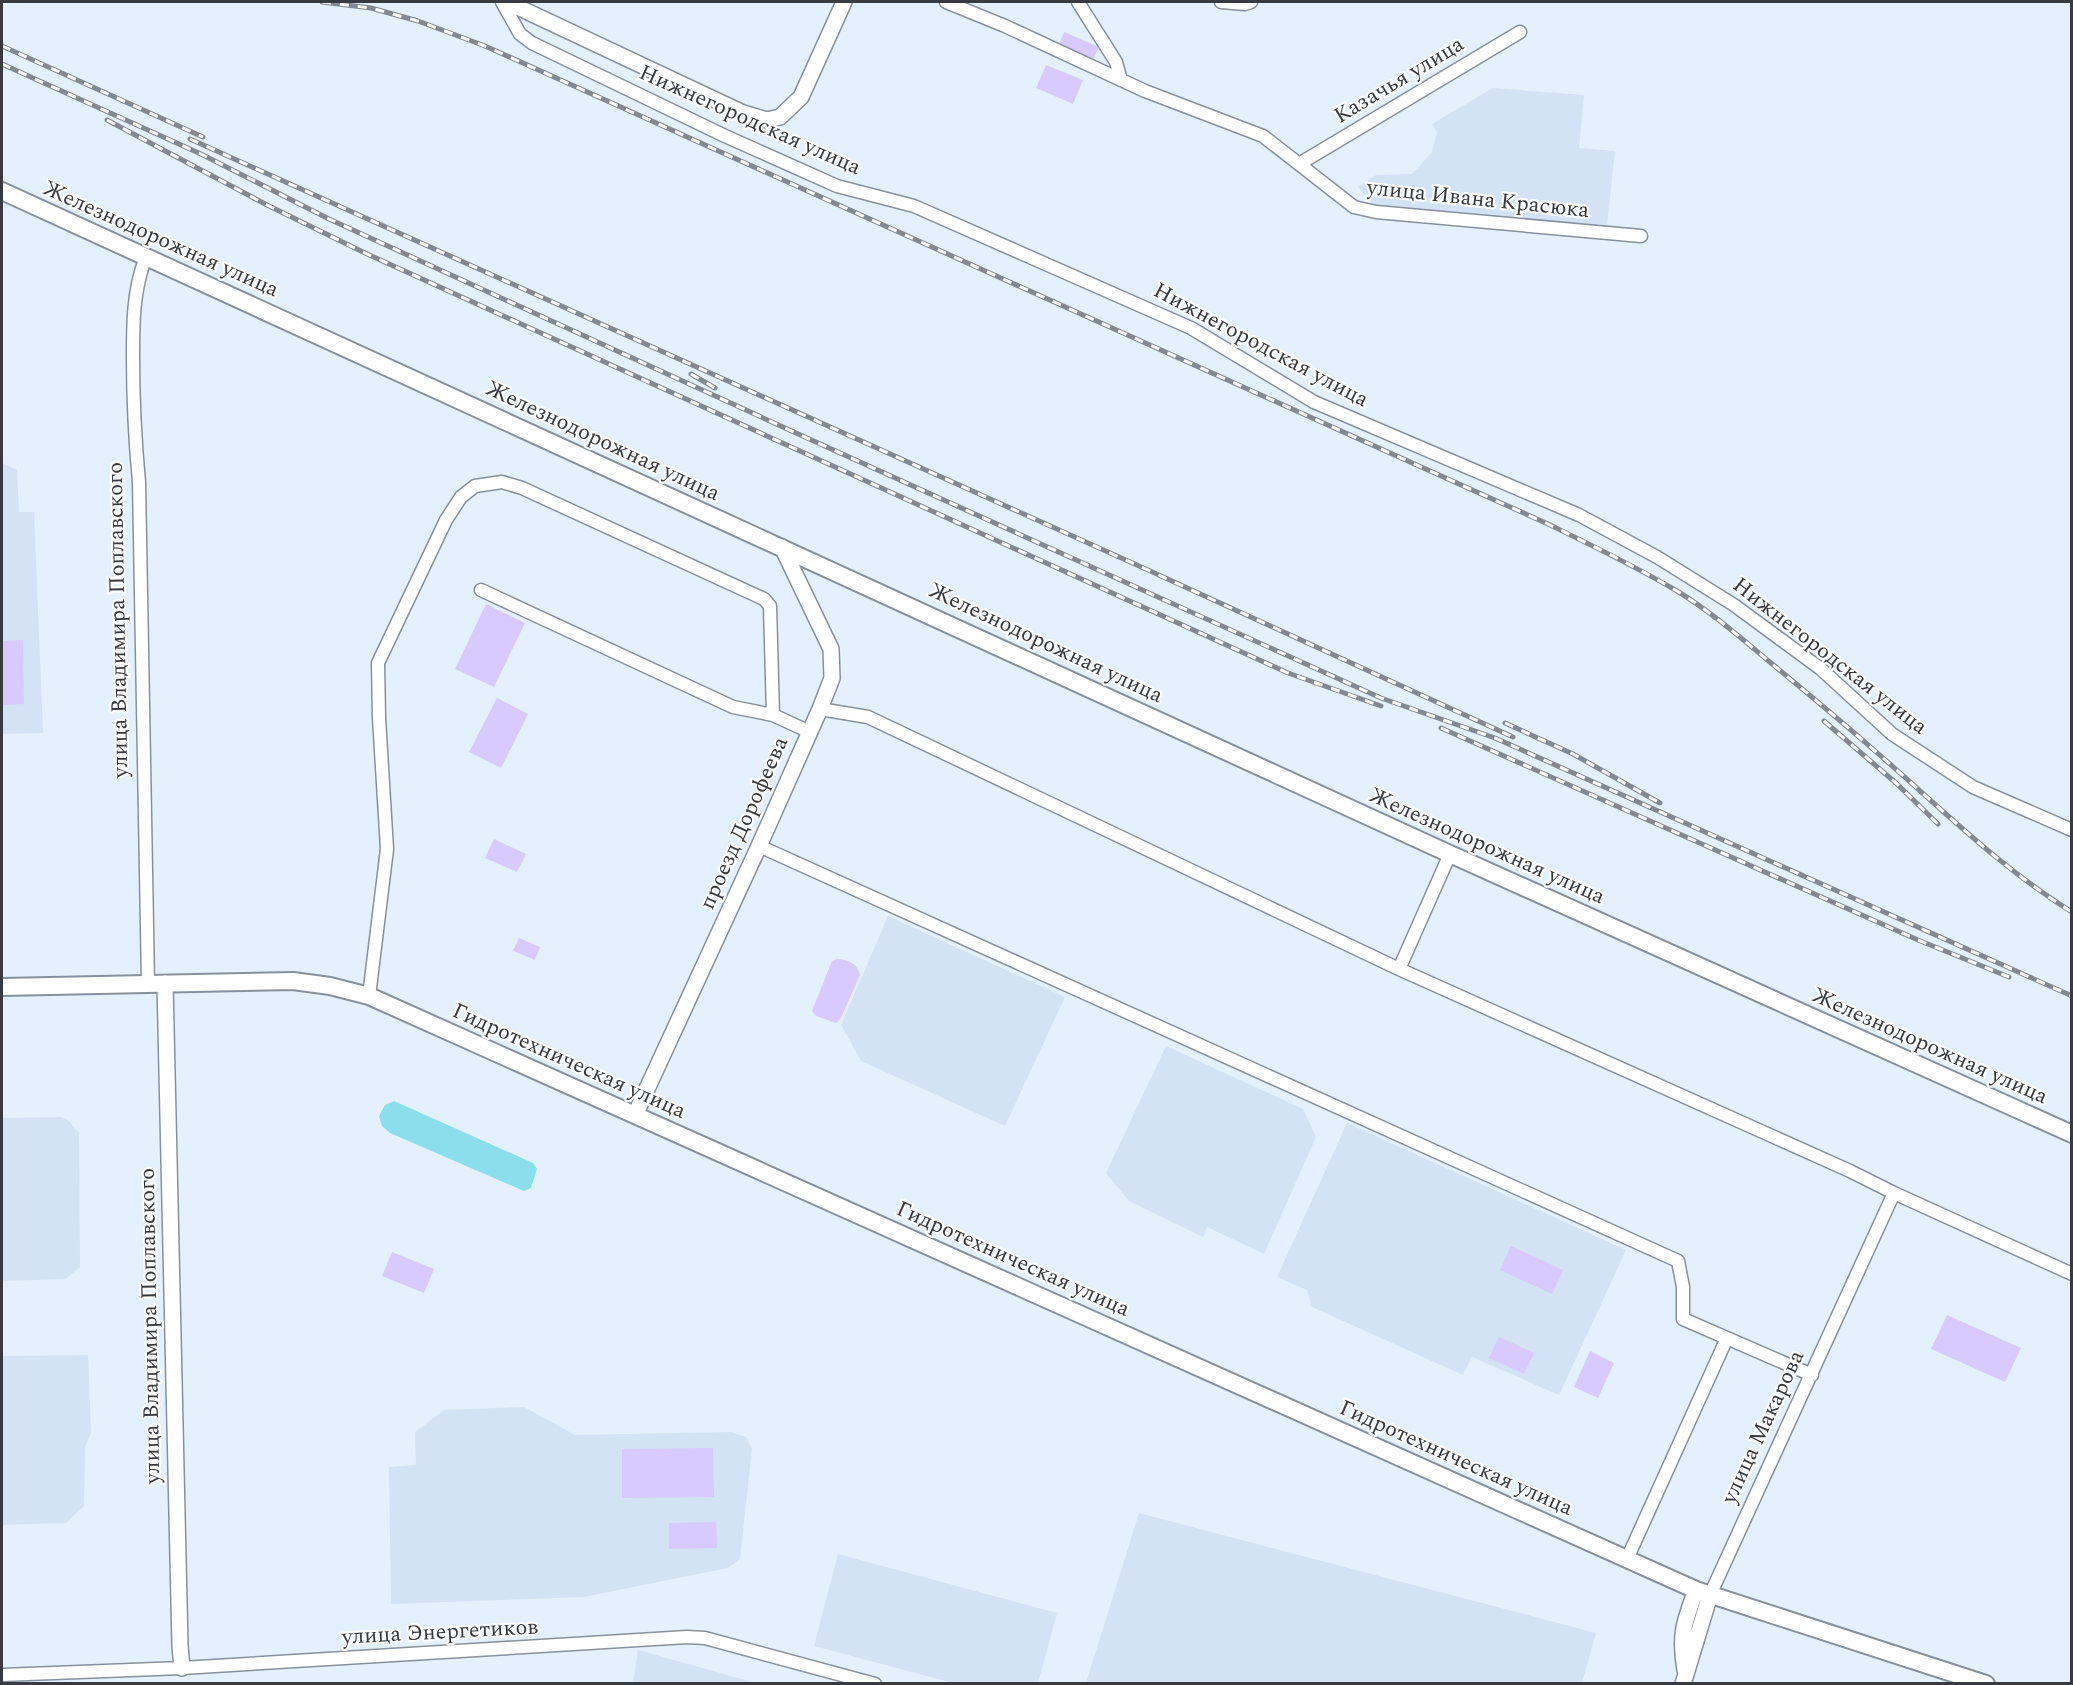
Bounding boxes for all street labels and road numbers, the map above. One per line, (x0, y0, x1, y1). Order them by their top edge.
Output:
street label: Казачья улица (1328, 28, 1471, 132)
street label: Нижнегородская улица (634, 56, 866, 184)
street label: улица Ивана Красюка (1364, 171, 1591, 227)
street label: Железнодорожная улица (38, 172, 284, 306)
street label: Нижнегородская улица (1147, 274, 1375, 416)
street label: Железнодорожная улица (481, 372, 726, 510)
street label: улица Владимира Поплавского (99, 462, 137, 779)
street label: Нижнегородская улица (1725, 569, 1935, 743)
street label: Железнодорожная улица (924, 574, 1169, 712)
street label: проезд Дорофеева (691, 731, 797, 915)
street label: Железнодорожная улица (1364, 779, 1610, 913)
street label: Железнодорожная улица (1807, 979, 2053, 1113)
street label: Гидротехническая улица (447, 995, 691, 1128)
street label: улица Владимира Поплавского (131, 1168, 169, 1485)
street label: Гидротехническая улица (891, 1193, 1135, 1326)
street label: улица Макарова (1712, 1344, 1813, 1510)
street label: Гидротехническая улица (1334, 1392, 1578, 1525)
street label: улица Энергетиков (340, 1610, 539, 1654)

